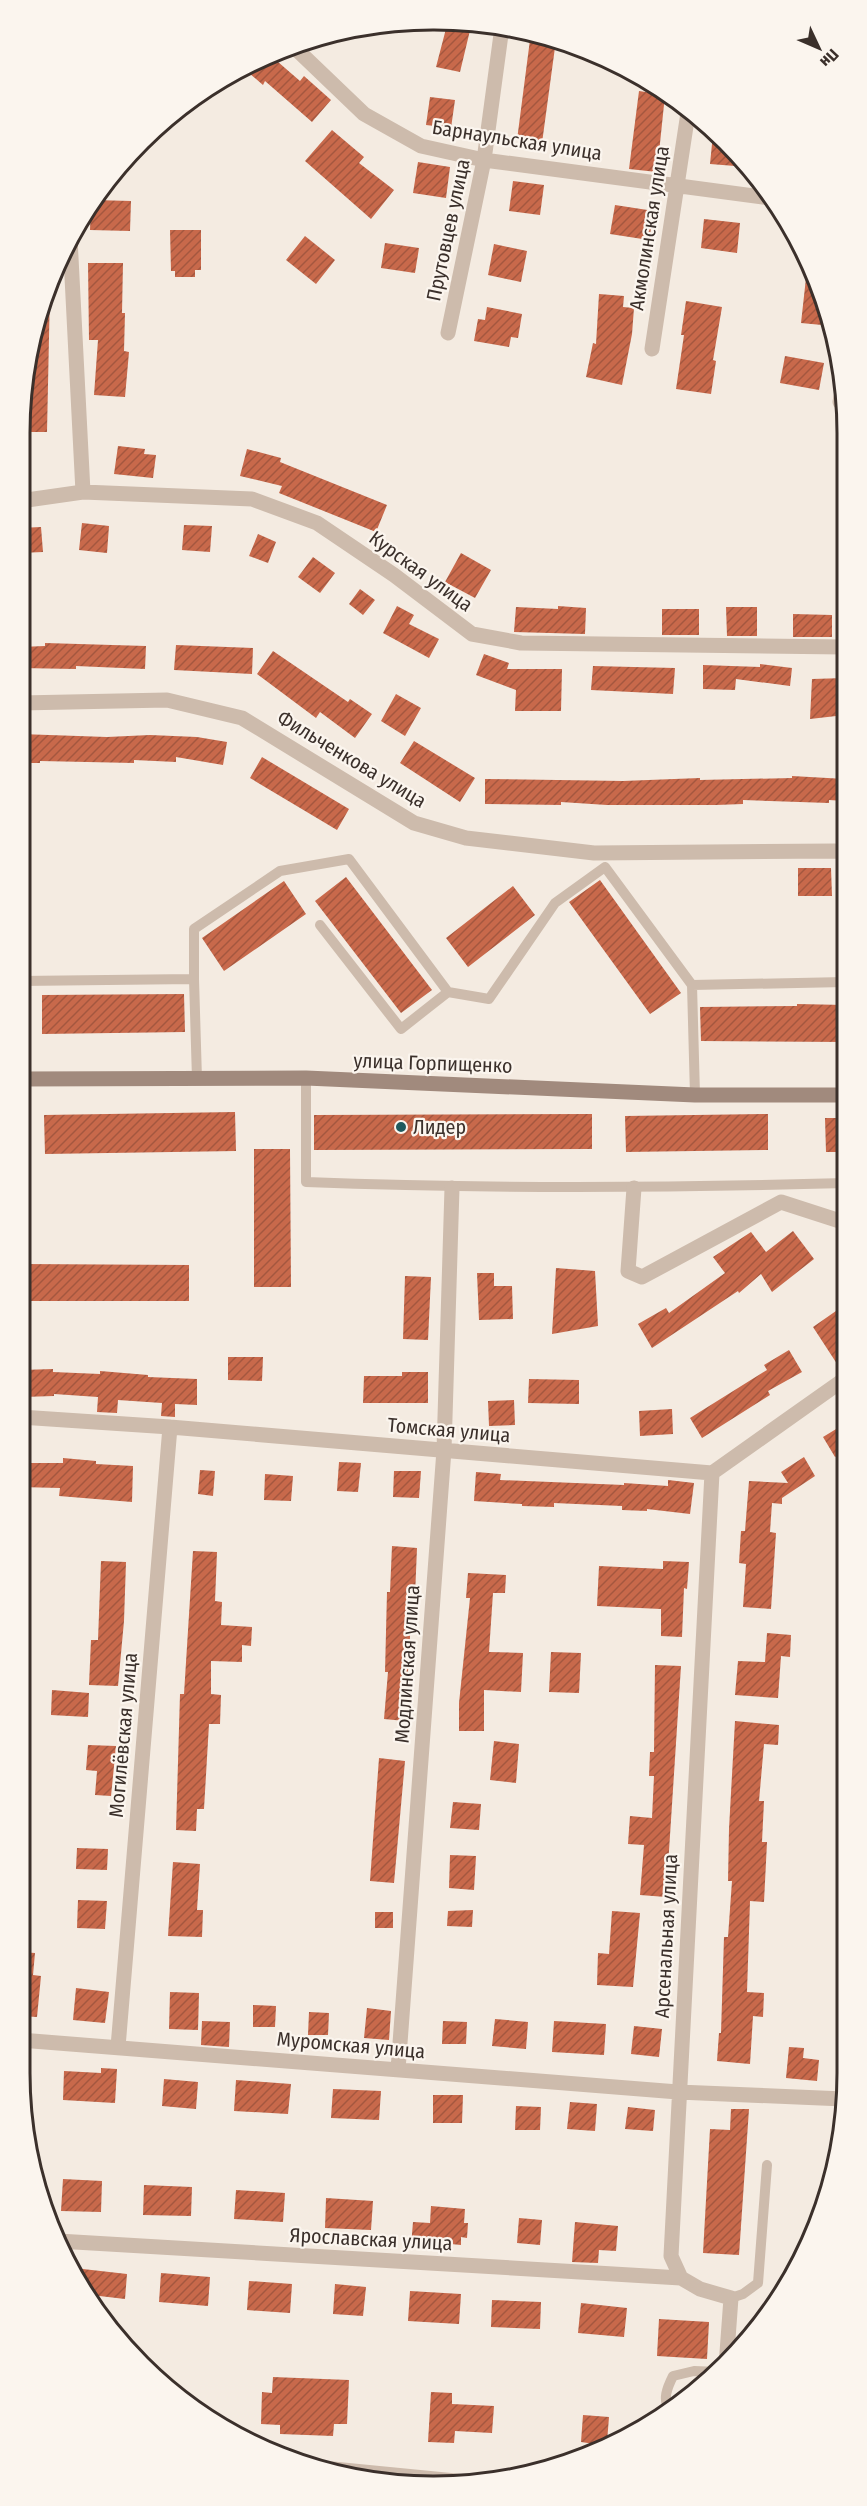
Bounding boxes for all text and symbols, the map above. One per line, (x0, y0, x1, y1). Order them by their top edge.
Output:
north arrow (789, 18, 849, 78)
text: Пн (816, 45, 843, 71)
street label: Барнаульская улица (430, 115, 604, 165)
street label: Акмолинская улица (624, 144, 674, 312)
street label: Прутовцев улица (421, 157, 475, 303)
street label: Курская улица (365, 525, 477, 617)
street label: Фильченкова улица (273, 705, 431, 813)
street label: улица Горпищенко (353, 1048, 513, 1078)
place label: Лидер (413, 1115, 466, 1139)
marker: Лидер (394, 1120, 408, 1134)
street label: Томская улица (387, 1413, 511, 1447)
street label: Модлинская улица (389, 1584, 425, 1744)
street label: Могилёвская улица (104, 1652, 142, 1818)
street label: Арсенальная улица (650, 1853, 682, 2019)
street label: Муромская улица (276, 2027, 426, 2063)
street label: Ярославская улица (289, 2223, 453, 2255)

